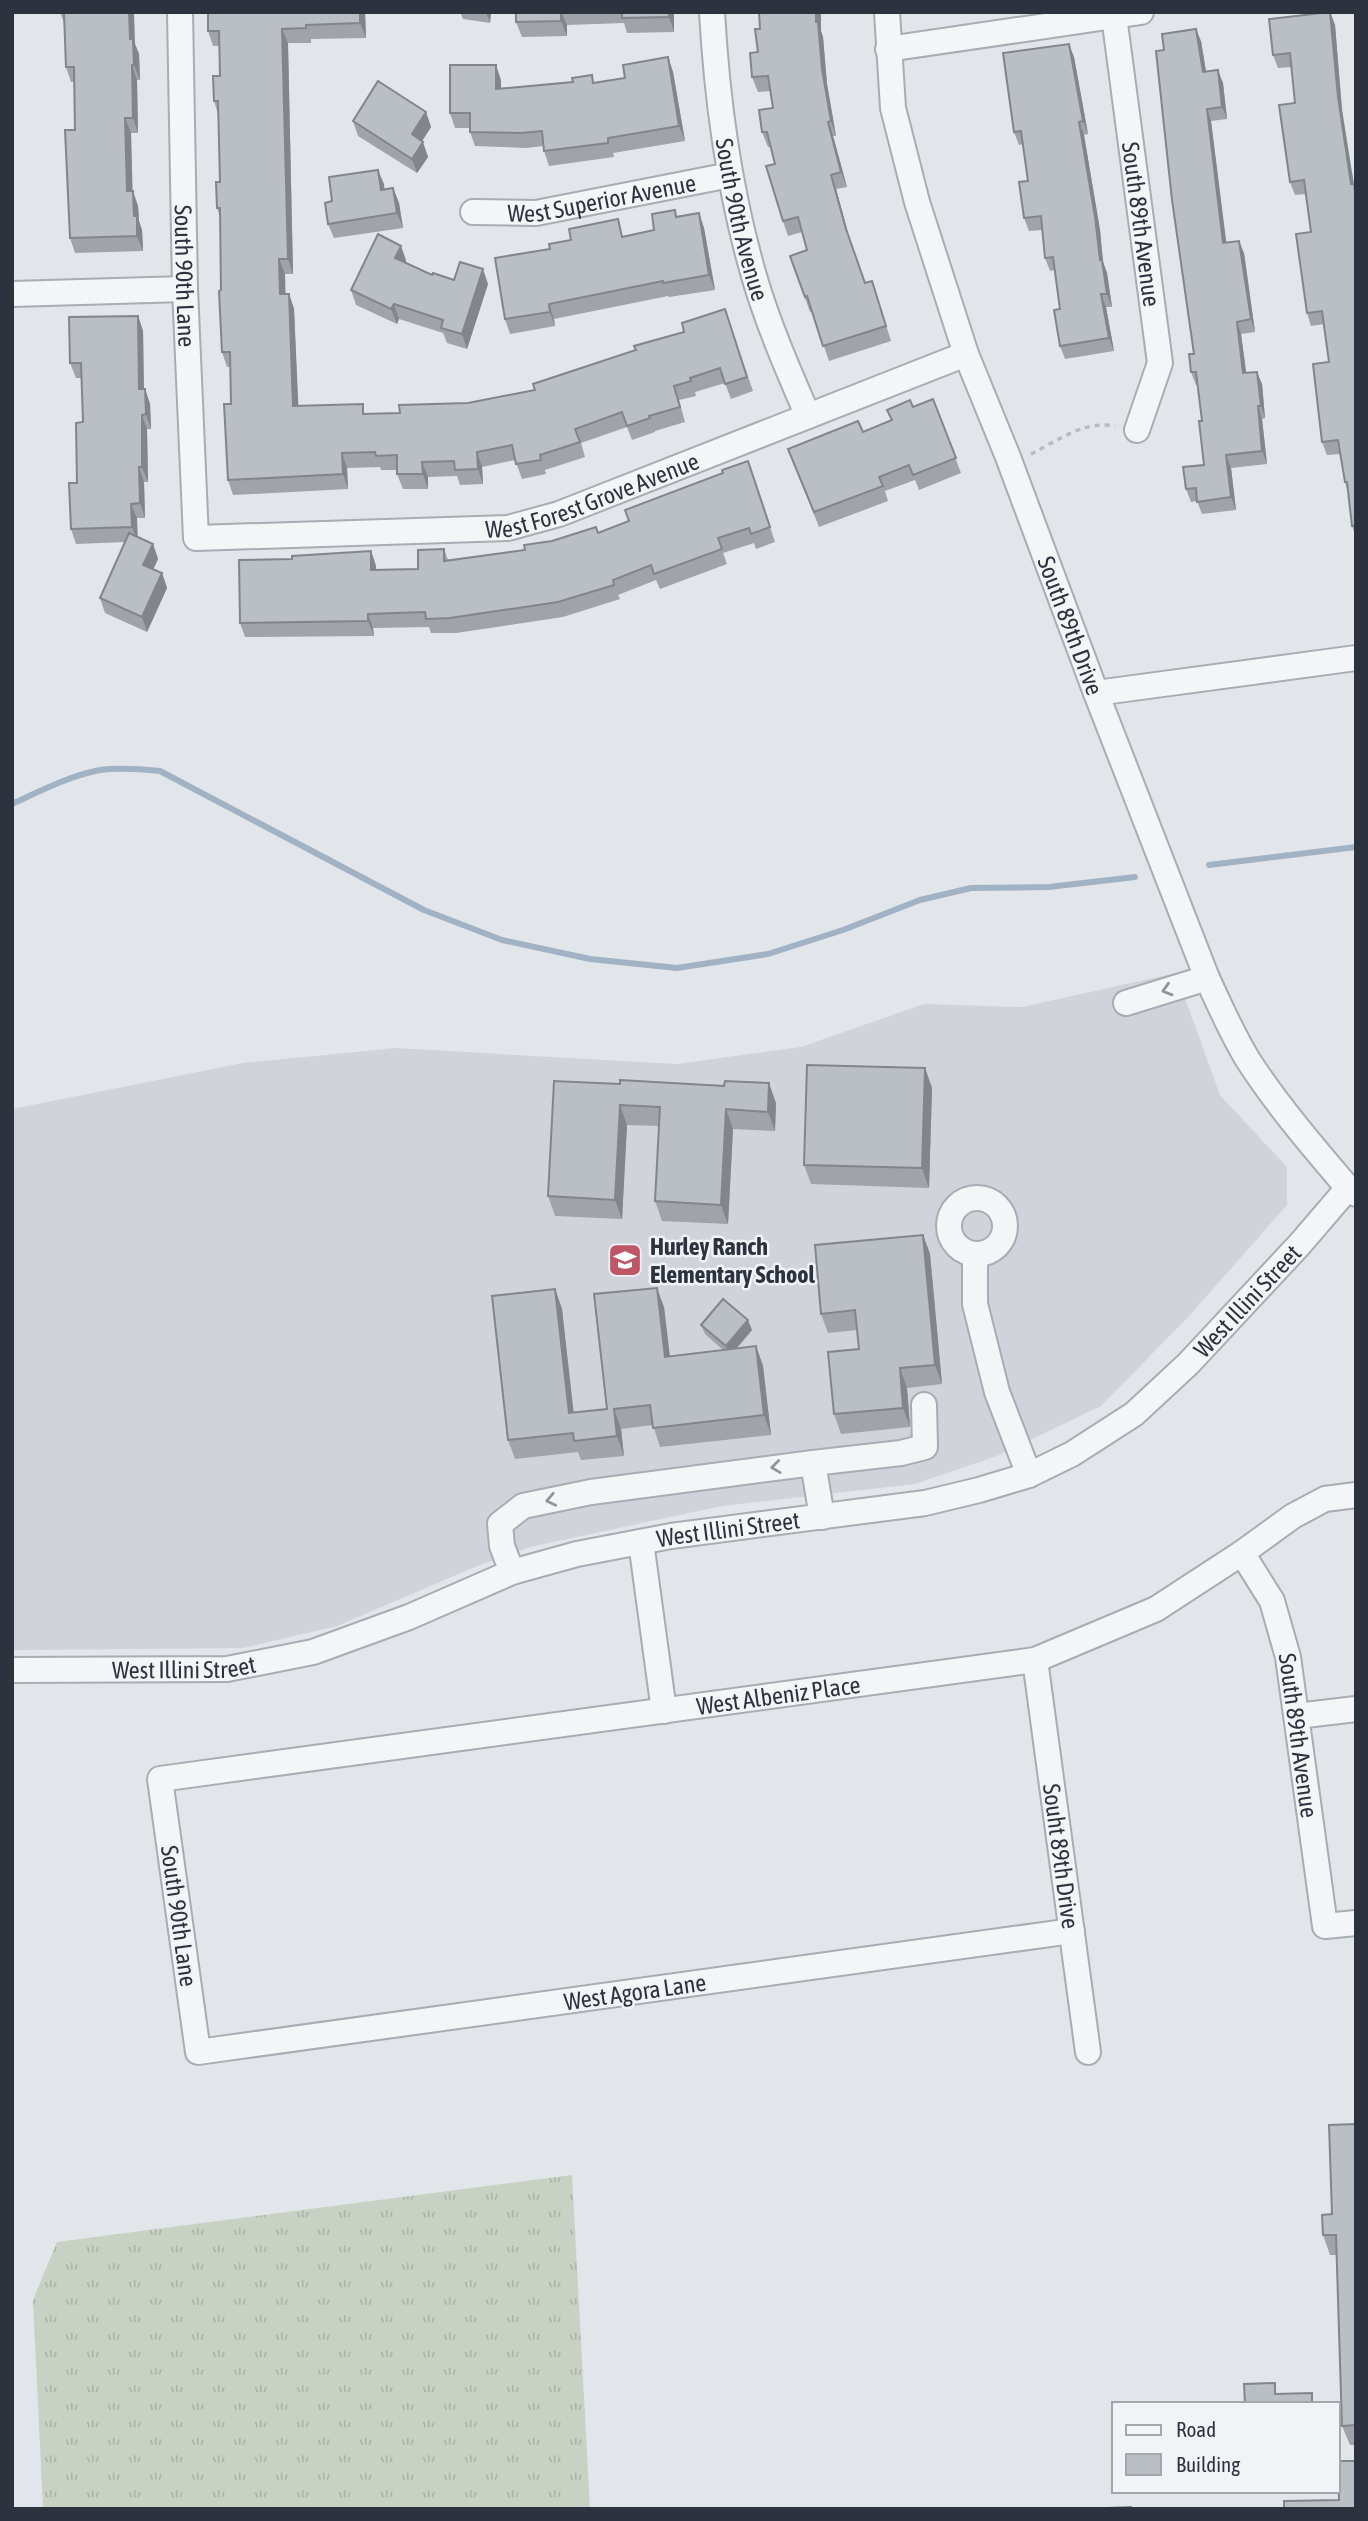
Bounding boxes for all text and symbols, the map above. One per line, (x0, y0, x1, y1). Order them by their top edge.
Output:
street label: South 90th Avenue (711, 136, 774, 304)
street label: South 89th Avenue (1117, 140, 1166, 308)
street label: West Superior Avenue (507, 169, 698, 226)
street label: South 90th Lane (170, 205, 201, 348)
street label: West Forest Grove Avenue (485, 447, 703, 542)
street label: South 89th Drive (1033, 552, 1109, 699)
one-way arrow (1161, 982, 1173, 997)
place label: Hurley Ranch Elementary School (650, 1233, 816, 1288)
street label: West Illini Street (1188, 1239, 1306, 1363)
school or university icon: Hurley Ranch Elementary School (606, 1241, 644, 1279)
one-way arrow (770, 1459, 781, 1474)
one-way arrow (545, 1492, 557, 1507)
street label: West Illini Street (654, 1506, 801, 1552)
street label: West Illini Street (112, 1650, 258, 1683)
street label: South 89th Avenue (1274, 1651, 1323, 1819)
street label: West Albeniz Place (695, 1670, 862, 1719)
street label: Souht 89th Drive (1038, 1782, 1085, 1930)
street label: South 90th Lane (156, 1844, 202, 1988)
street label: West Agora Lane (562, 1969, 708, 2015)
legend (1112, 2402, 1340, 2493)
text: Road (1176, 2417, 1216, 2441)
text: Building (1176, 2452, 1240, 2476)

